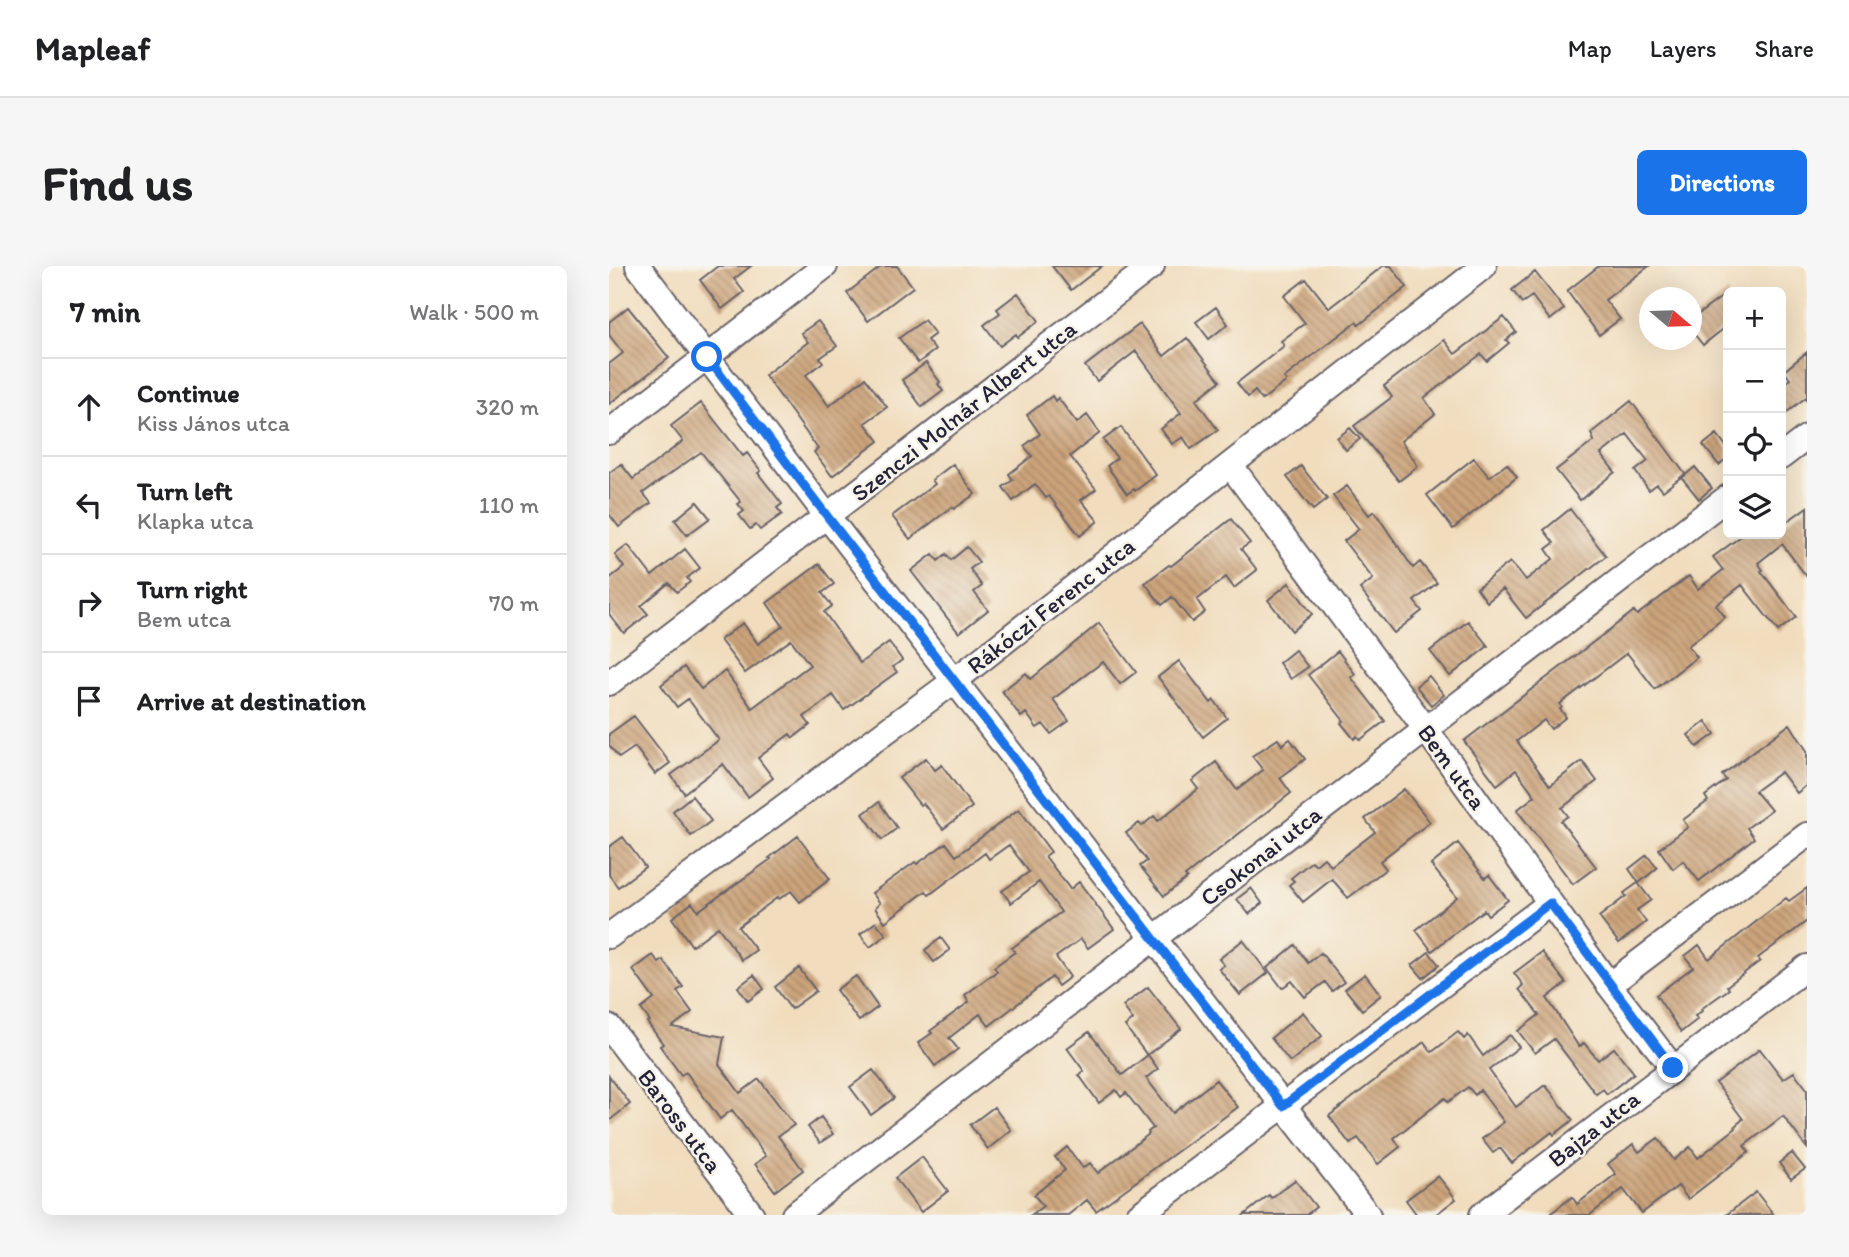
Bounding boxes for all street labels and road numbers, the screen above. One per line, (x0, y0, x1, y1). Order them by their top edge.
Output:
street label: Szenczi Molnár Albert utca (845, 313, 1082, 507)
street label: Rákóczi Ferenc utca (961, 531, 1140, 680)
street label: Bem utca (1412, 718, 1493, 815)
street label: Csokonai utca (1194, 799, 1328, 912)
street label: Baross utca (632, 1063, 729, 1179)
street label: Bajza utca (1542, 1084, 1646, 1173)

